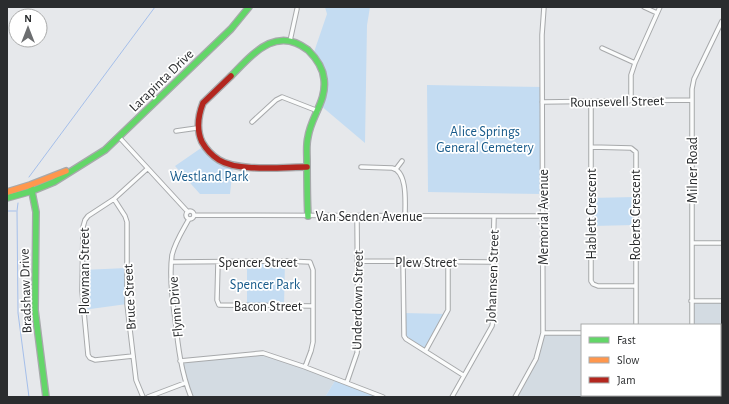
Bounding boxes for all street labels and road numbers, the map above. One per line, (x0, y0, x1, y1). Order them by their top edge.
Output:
street label: Larapinta Drive (127, 47, 196, 115)
street label: Rounsevell Street (570, 94, 665, 110)
street label: Milner Road (686, 137, 700, 203)
street label: Hablett Crescent (585, 168, 599, 259)
street label: Memorial Avenue (537, 169, 551, 265)
street label: Roberts Crescent (629, 169, 643, 260)
street label: Van Senden Avenue (315, 210, 423, 224)
street label: Plowman Street (78, 227, 92, 314)
street label: Johannsen Street (484, 229, 502, 323)
street label: Bradshaw Drive (18, 248, 34, 334)
street label: Underdown Street (350, 249, 366, 350)
street label: Spencer Street (218, 256, 298, 270)
street label: Plew Street (395, 256, 457, 270)
street label: Bruce Street (121, 263, 139, 330)
street label: Flynn Drive (166, 276, 186, 338)
street label: Bacon Street (234, 300, 303, 314)

